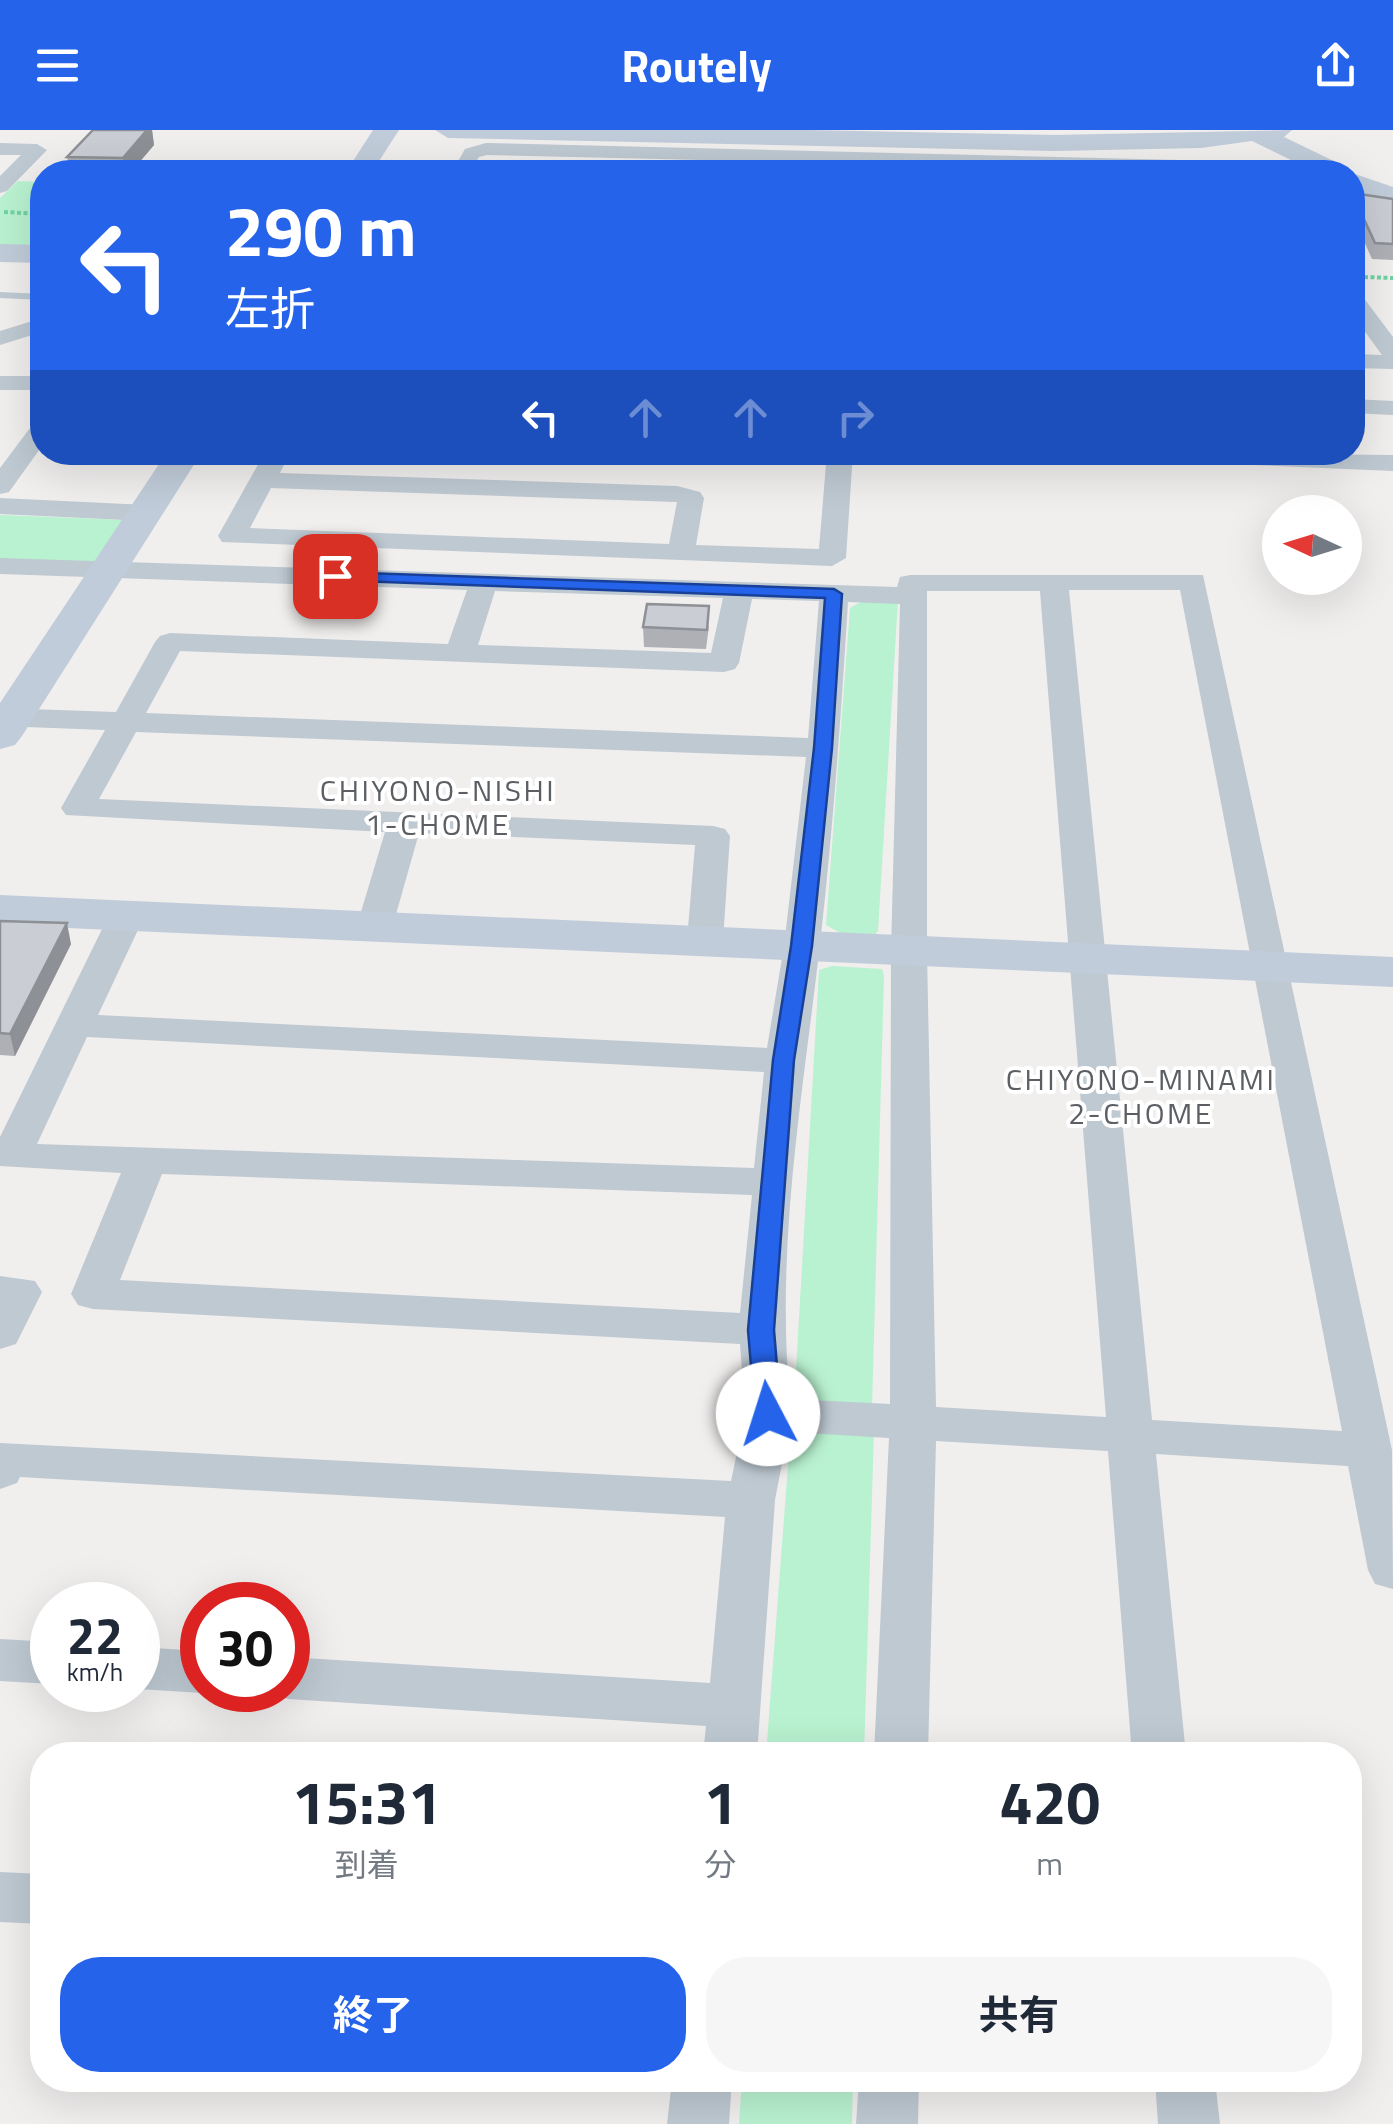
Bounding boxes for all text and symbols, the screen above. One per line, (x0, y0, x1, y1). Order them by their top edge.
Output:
text: Routely (621, 31, 772, 99)
icon: menu (30, 38, 85, 93)
icon: share (1308, 38, 1363, 93)
text: 290 m (225, 177, 417, 283)
icon: left (60, 200, 190, 330)
text: 左折 (225, 274, 315, 342)
icon: left (513, 390, 568, 445)
icon: ahead (618, 390, 673, 445)
icon: ahead (723, 390, 778, 445)
icon: right (828, 390, 883, 445)
north arrow (1262, 495, 1362, 595)
map controls (1262, 495, 1362, 595)
pin (293, 534, 378, 619)
icon: arrive (308, 549, 363, 604)
district label: CHIYONO-NISHI 1-CHOME (320, 767, 556, 847)
district label: CHIYONO-MINAMI 2-CHOME (1006, 1056, 1276, 1136)
position arrow (716, 1362, 820, 1466)
speed limit sign: 30 (180, 1582, 310, 1712)
text: 22 (67, 1597, 123, 1673)
text: km/h (67, 1653, 123, 1691)
text: 15:31 (292, 1756, 442, 1847)
text: 1 (704, 1756, 737, 1847)
text: 420 (999, 1756, 1100, 1847)
text: m (1036, 1839, 1063, 1887)
text: 到着 (335, 1840, 399, 1888)
text: 分 (704, 1840, 736, 1888)
button: 終了 (60, 1957, 686, 2072)
button: 共有 (706, 1957, 1332, 2072)

